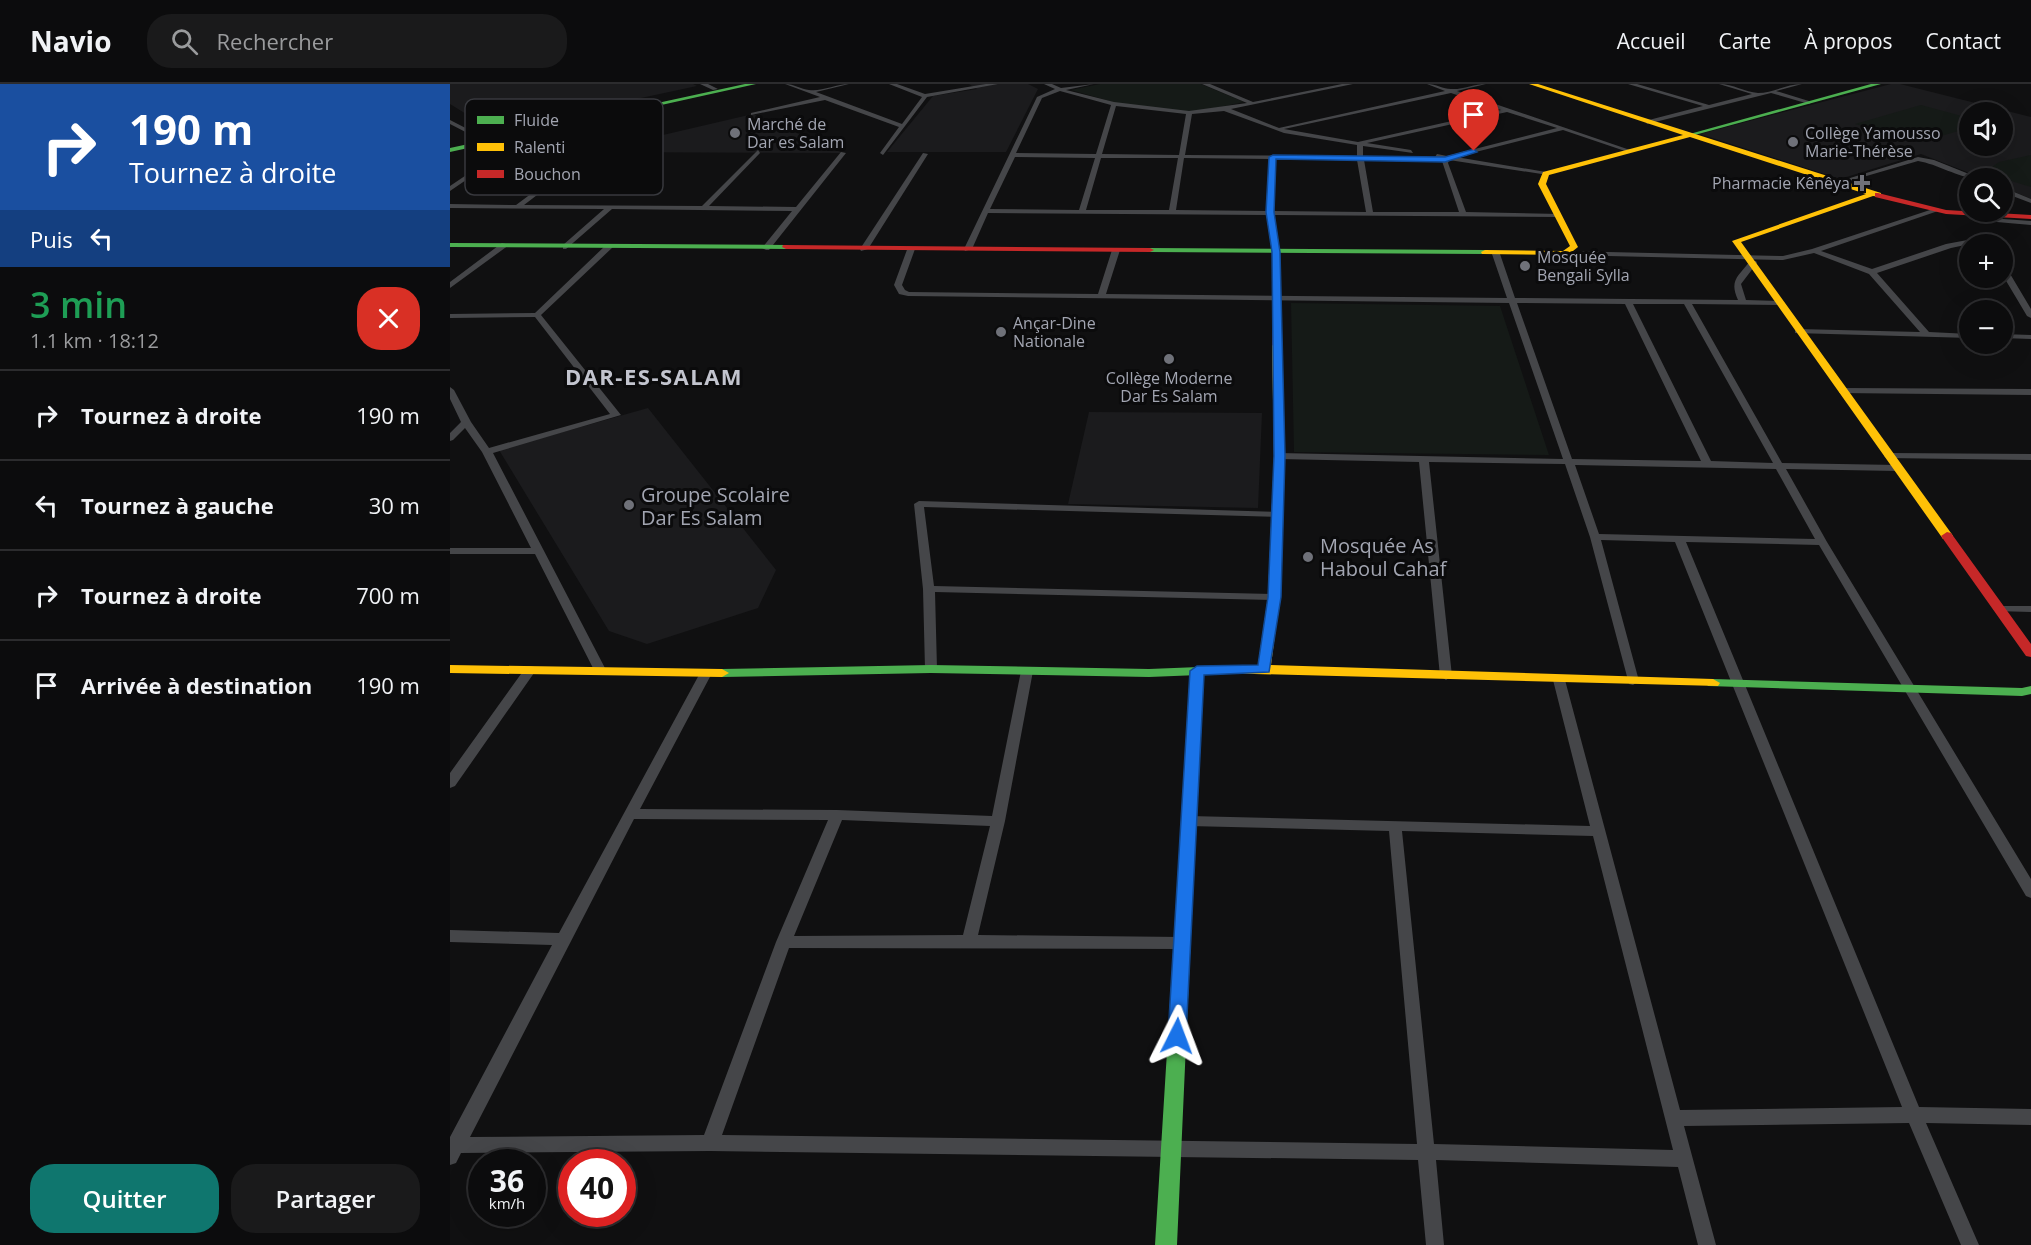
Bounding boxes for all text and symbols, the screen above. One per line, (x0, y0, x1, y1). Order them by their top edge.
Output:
search box (147, 14, 567, 68)
text: Navio (30, 22, 111, 60)
icon: search (168, 25, 201, 58)
text: Rechercher (216, 26, 333, 56)
text: Accueil (1617, 27, 1685, 55)
text: Carte (1718, 27, 1771, 55)
text: À propos (1804, 27, 1893, 55)
text: Contact (1926, 27, 2001, 55)
pin (1448, 89, 1499, 151)
icon: arrive (1457, 98, 1490, 131)
legend (465, 99, 663, 195)
text: 190 m (129, 100, 253, 157)
map controls (1959, 102, 2013, 354)
button: sound (1959, 102, 2013, 156)
icon: right (30, 108, 108, 186)
text: Fluide (514, 109, 559, 131)
place label: Marché de Dar es Salam (747, 113, 844, 153)
place label: Collège Yamousso Marie-Thérèse (1805, 122, 1941, 162)
marker: Marché de Dar es Salam (728, 126, 742, 140)
marker: Collège Yamousso Marie-Thérèse (1786, 135, 1800, 149)
text: Ralenti (514, 136, 565, 158)
text: Tournez à droite (129, 154, 337, 191)
text: Bouchon (514, 163, 581, 185)
button: search (1959, 168, 2013, 222)
place label: Pharmacie Kênêya (1712, 172, 1850, 194)
marker: Pharmacie Kênêya (1855, 176, 1869, 190)
icon: left (85, 222, 118, 255)
text: Puis (30, 224, 73, 254)
button: + (1959, 234, 2013, 288)
place label: Mosquée Bengali Sylla (1537, 246, 1630, 286)
marker: Mosquée Bengali Sylla (1518, 259, 1532, 273)
text: 3 min (30, 280, 127, 329)
button: close (357, 287, 420, 350)
button: − (1959, 300, 2013, 354)
place label: Ançar-Dine Nationale (1013, 312, 1096, 352)
marker: Ançar-Dine Nationale (994, 325, 1008, 339)
text: 1.1 km · 18:12 (30, 327, 159, 354)
marker: Collège Moderne Dar Es Salam (1162, 352, 1176, 366)
district label: DAR-ES-SALAM (565, 361, 743, 391)
place label: Collège Moderne Dar Es Salam (1106, 367, 1232, 407)
icon: right (30, 399, 63, 432)
text: Tournez à droite (81, 400, 262, 430)
text: 190 m (356, 400, 420, 430)
place label: Groupe Scolaire Dar Es Salam (641, 481, 790, 531)
icon: left (30, 489, 63, 522)
text: Tournez à gauche (81, 490, 274, 520)
text: 30 m (369, 490, 420, 520)
marker: Groupe Scolaire Dar Es Salam (622, 498, 636, 512)
place label: Mosquée As Haboul Cahaf (1320, 532, 1448, 582)
marker: Mosquée As Haboul Cahaf (1301, 550, 1315, 564)
icon: right (30, 579, 63, 612)
text: Tournez à droite (81, 580, 262, 610)
text: 700 m (356, 580, 420, 610)
icon: arrive (30, 669, 63, 702)
text: Arrivée à destination (81, 670, 312, 700)
text: 190 m (356, 670, 420, 700)
position arrow (1145, 1004, 1209, 1068)
speed limit sign: 40 (558, 1149, 636, 1227)
text: 36 (490, 1160, 524, 1201)
button: Quitter (30, 1164, 219, 1233)
button: Partager (231, 1164, 420, 1233)
text: km/h (489, 1193, 525, 1213)

